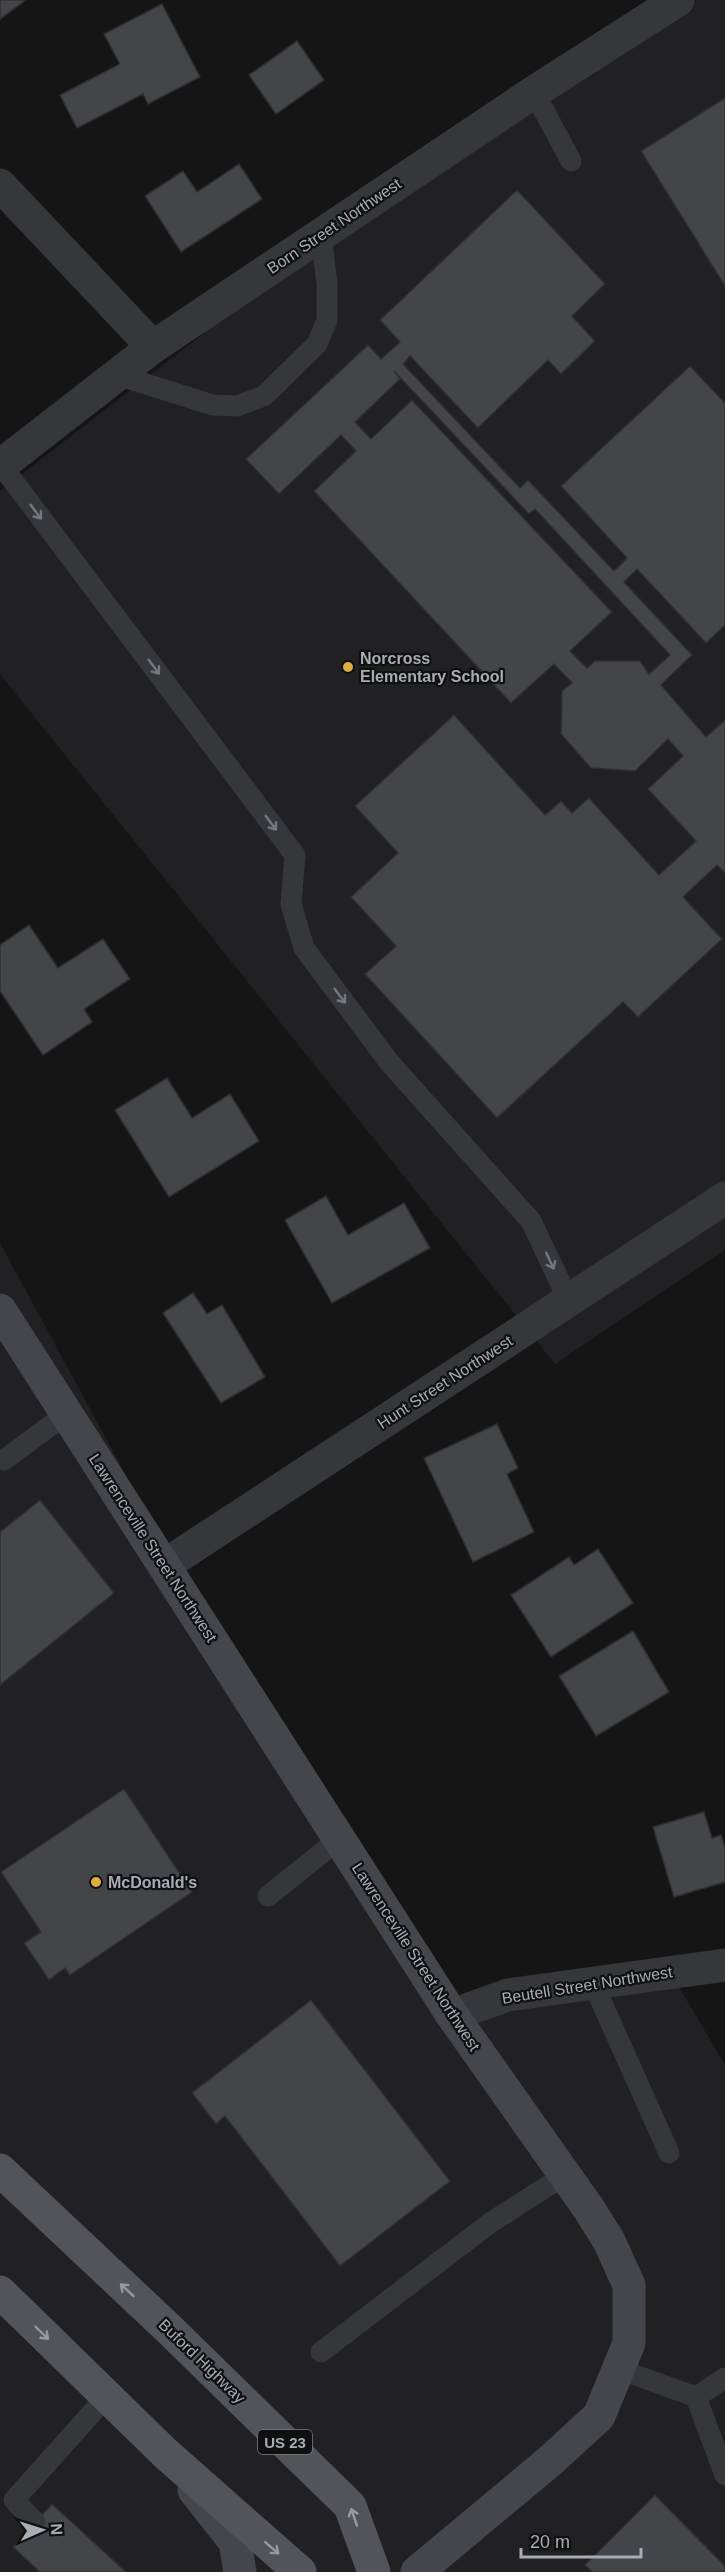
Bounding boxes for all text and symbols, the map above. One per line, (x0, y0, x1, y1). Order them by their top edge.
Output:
street label: Born Street Northwest (264, 175, 404, 277)
one-way arrow (30, 503, 43, 519)
place label: Norcross Elementary School (360, 650, 504, 685)
one-way arrow (147, 659, 160, 675)
marker: Norcross Elementary School (341, 660, 355, 674)
one-way arrow (265, 815, 277, 831)
one-way arrow (334, 988, 346, 1004)
one-way arrow (545, 1252, 556, 1270)
street label: Hunt Street Northwest (374, 1332, 516, 1432)
street label: Lawrenceville Street Northwest (86, 1451, 220, 1646)
street label: Lawrenceville Street Northwest (349, 1860, 483, 2055)
place label: McDonald's (108, 1874, 197, 1891)
marker: McDonald's (89, 1875, 103, 1889)
street label: Beutell Street Northwest (500, 1963, 674, 2007)
one-way arrow (120, 2282, 135, 2297)
street label: Buford Highway (155, 2316, 249, 2406)
one-way arrow (35, 2325, 50, 2340)
road number: US 23 (258, 2430, 312, 2454)
north arrow (12, 2500, 72, 2560)
one-way arrow (347, 2508, 358, 2527)
scale bar (521, 2521, 641, 2559)
text: N (48, 2523, 65, 2535)
text: 20 m (530, 2532, 570, 2552)
one-way arrow (264, 2541, 279, 2555)

